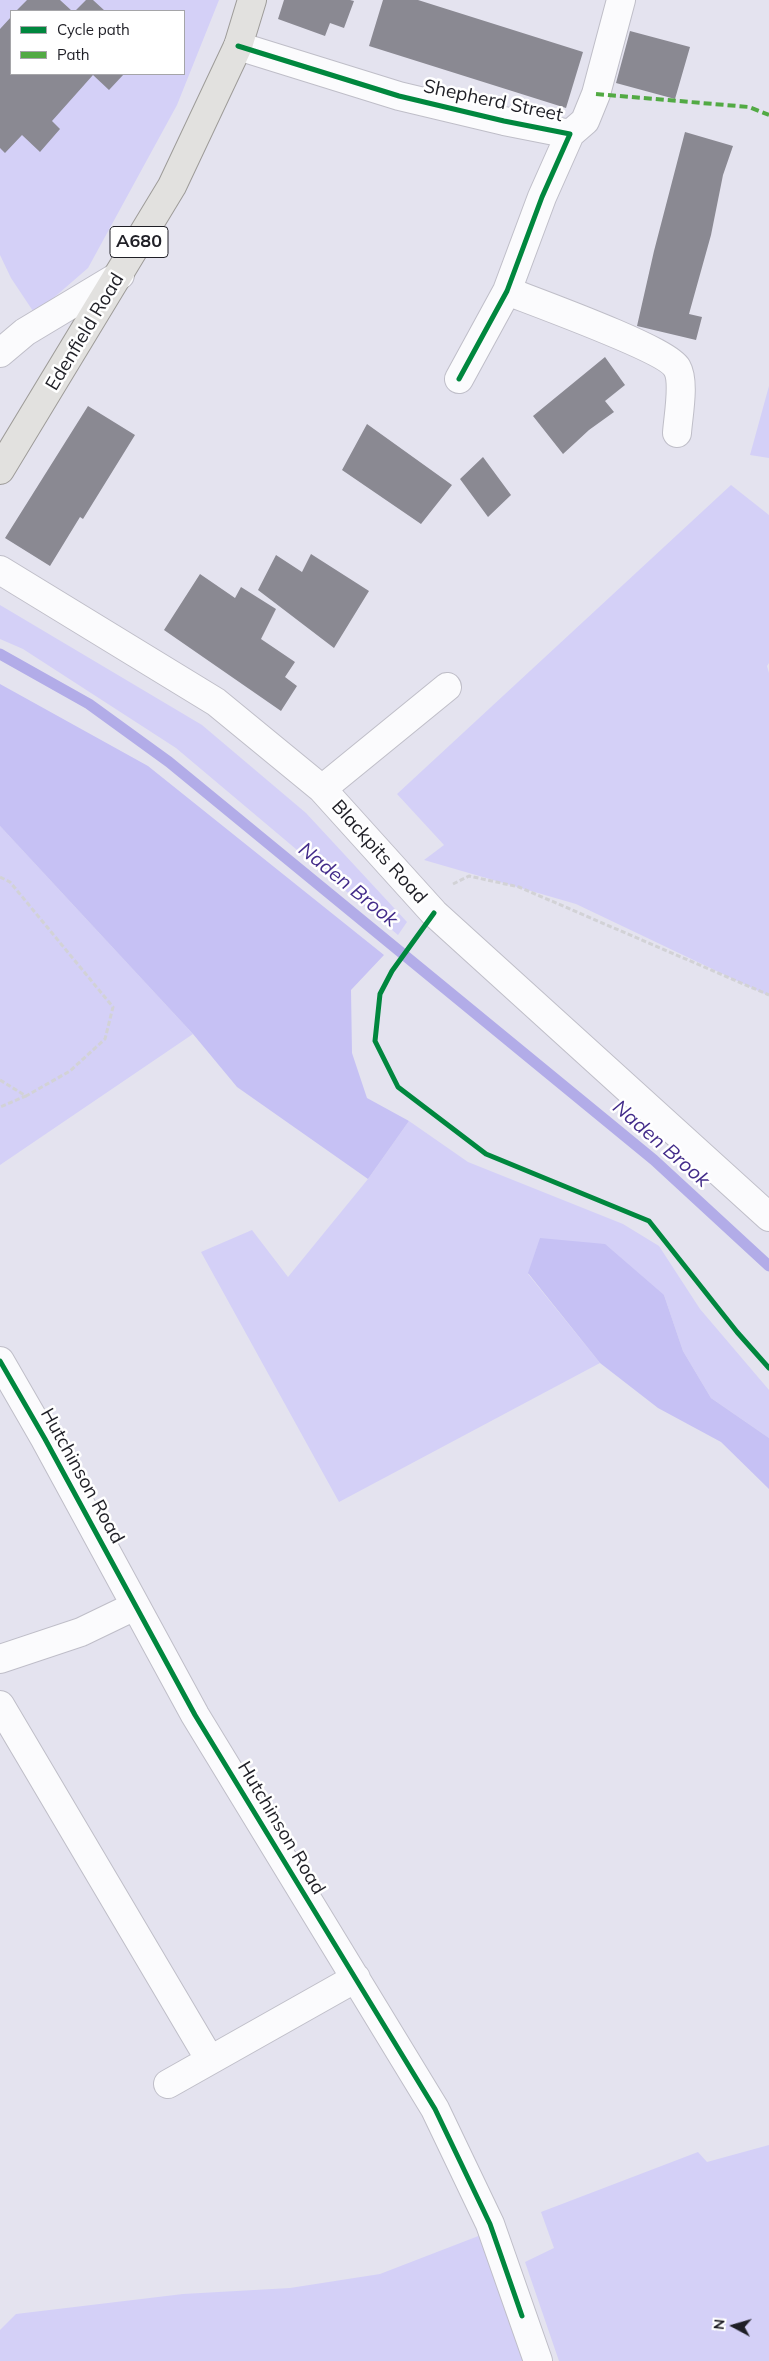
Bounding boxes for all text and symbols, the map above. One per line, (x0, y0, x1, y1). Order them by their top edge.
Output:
legend (10, 10, 185, 75)
text: Cycle path (57, 20, 130, 39)
text: Path (57, 45, 89, 64)
street label: Shepherd Street (421, 75, 565, 127)
road number: A680 (110, 226, 168, 258)
street label: Edenfield Road (41, 269, 129, 395)
street label: Blackpits Road (327, 795, 431, 909)
water label: Naden Brook (294, 838, 402, 932)
water label: Naden Brook (608, 1095, 714, 1193)
street label: Hutchinson Road (35, 1404, 129, 1548)
street label: Hutchinson Road (232, 1757, 330, 1899)
north arrow (709, 2301, 759, 2351)
text: N (710, 2318, 729, 2331)

